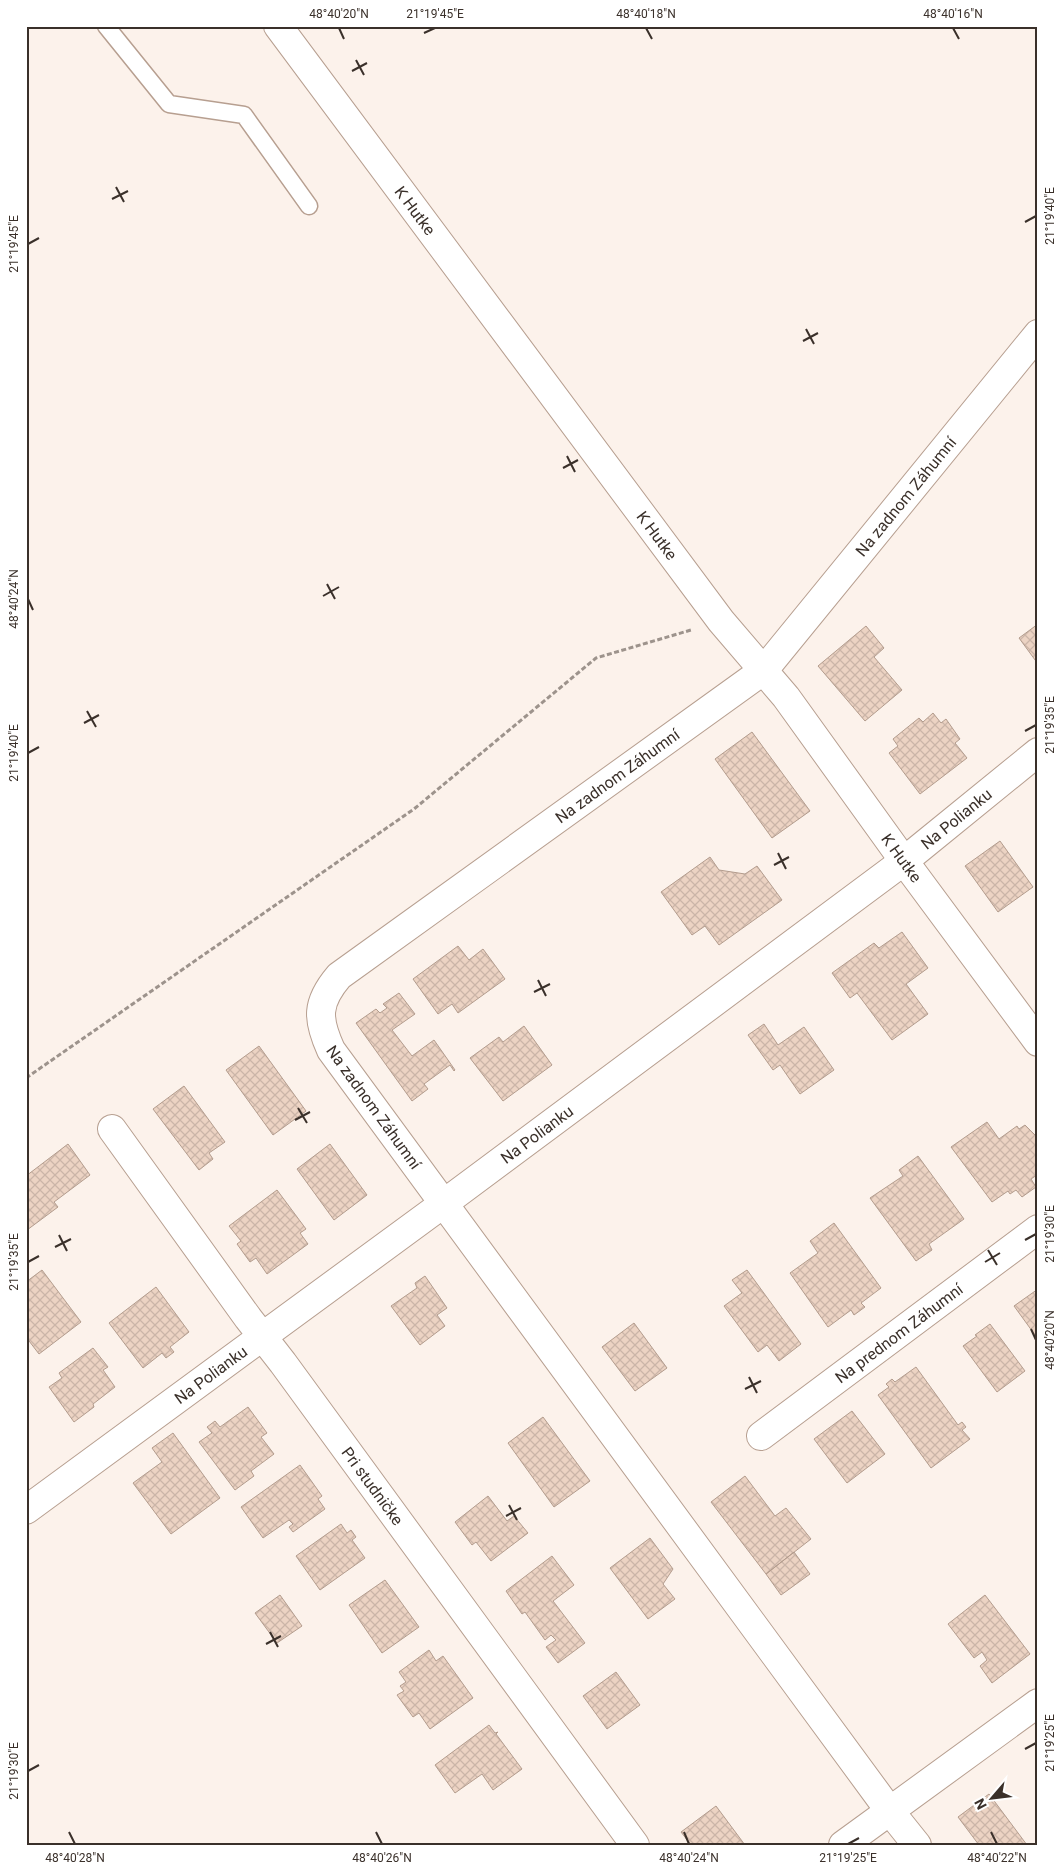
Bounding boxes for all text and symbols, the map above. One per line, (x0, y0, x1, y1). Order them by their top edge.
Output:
text: 48°40'20"N (309, 7, 369, 21)
text: 21°19'45"E (406, 7, 464, 21)
text: 48°40'18"N (616, 7, 676, 21)
text: 48°40'16"N (923, 7, 983, 21)
street label: K Hutke (391, 183, 439, 239)
text: 21°19'40"E (1043, 187, 1057, 245)
text: 21°19'45"E (7, 215, 21, 273)
street label: Na zadnom Záhumní (852, 432, 961, 560)
street label: K Hutke (632, 508, 681, 564)
text: 48°40'24"N (7, 569, 21, 629)
text: 21°19'35"E (1043, 696, 1057, 754)
text: 21°19'40"E (7, 724, 21, 782)
street label: Na zadnom Záhumní (552, 724, 684, 827)
street label: Na Polianku (917, 785, 996, 853)
street label: K Hutke (877, 830, 926, 886)
street label: Na zadnom Záhumní (322, 1042, 426, 1174)
street label: Na Polianku (497, 1102, 577, 1168)
text: 21°19'30"E (1043, 1205, 1057, 1263)
text: 21°19'35"E (7, 1233, 21, 1291)
street label: Na prednom Záhumní (831, 1279, 968, 1387)
text: 48°40'20"N (1043, 1310, 1057, 1370)
street label: Na Polianku (171, 1342, 251, 1408)
street label: Pri studničke (337, 1443, 407, 1529)
text: 21°19'25"E (1043, 1714, 1057, 1772)
text: 21°19'30"E (7, 1742, 21, 1800)
north arrow (966, 1774, 1016, 1824)
text: N (971, 1796, 990, 1812)
text: 48°40'28"N (45, 1851, 105, 1865)
text: 48°40'26"N (352, 1851, 412, 1865)
text: 48°40'24"N (659, 1851, 719, 1865)
text: 21°19'25"E (819, 1851, 877, 1865)
text: 48°40'22"N (967, 1851, 1027, 1865)

